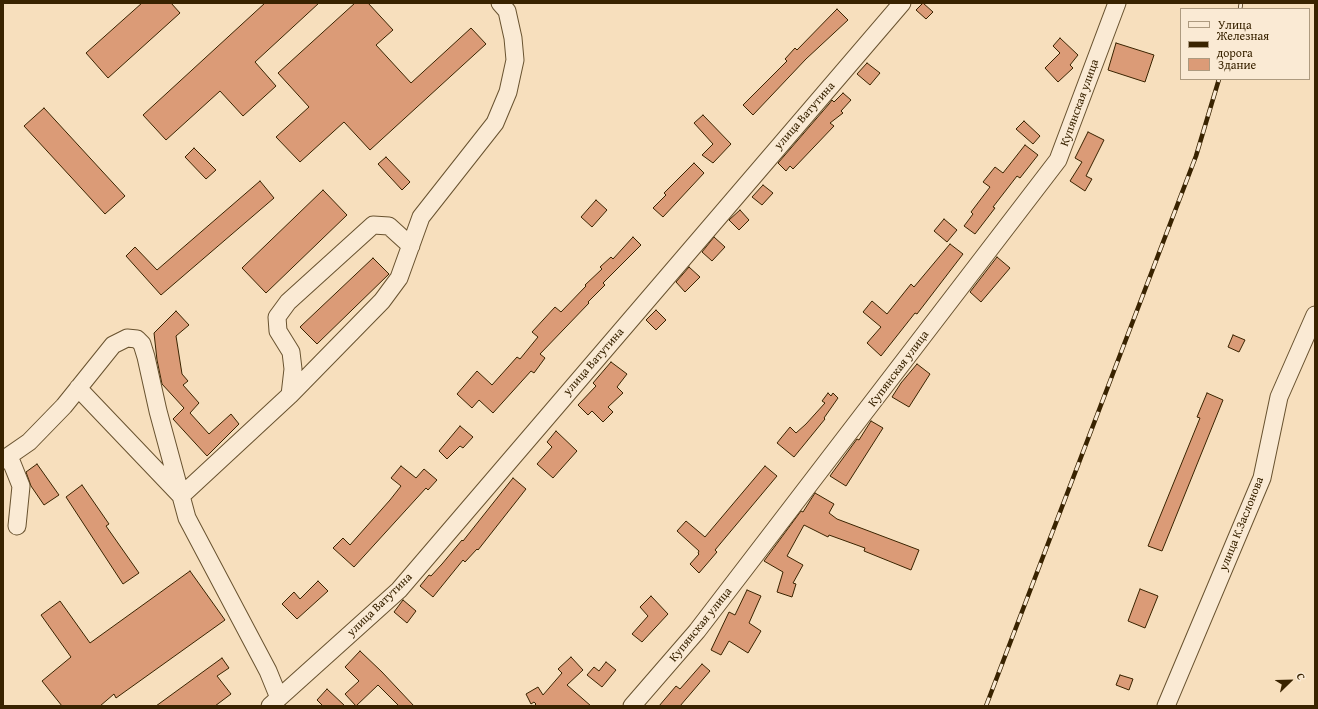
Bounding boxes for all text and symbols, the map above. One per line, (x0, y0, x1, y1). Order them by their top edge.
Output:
legend (1180, 8, 1310, 80)
text: Улица (1218, 16, 1252, 33)
text: Железная дорога (1217, 27, 1269, 61)
text: Здание (1218, 56, 1256, 73)
street label: Купянская улица (1058, 57, 1102, 149)
street label: улица Ватутина (772, 79, 838, 153)
street label: улица Ватутина (561, 325, 627, 399)
street label: Купянская улица (866, 328, 932, 410)
street label: улица К.Заслонова (1217, 475, 1267, 573)
street label: улица Ватутина (344, 570, 416, 640)
street label: Купянская улица (667, 585, 735, 665)
north arrow (1270, 661, 1310, 701)
text: С (1292, 670, 1310, 682)

